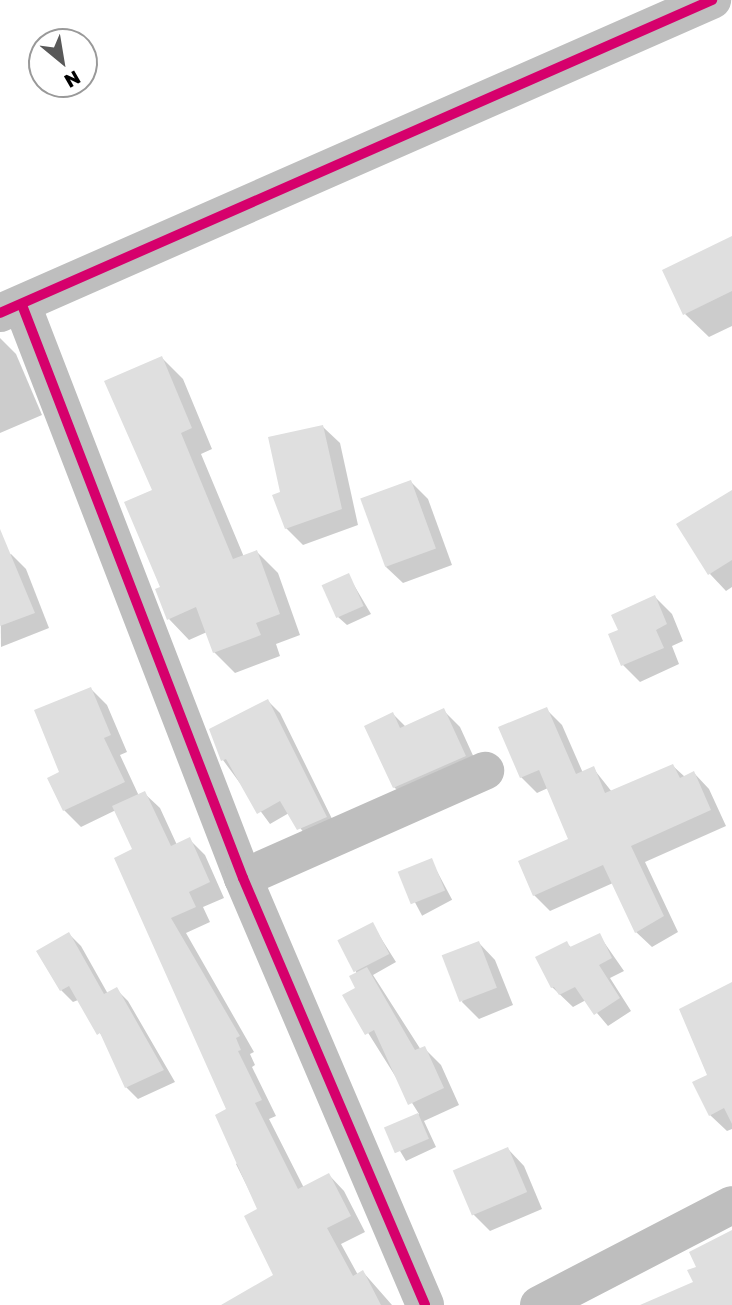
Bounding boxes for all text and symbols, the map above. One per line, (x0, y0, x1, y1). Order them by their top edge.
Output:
north arrow (28, 28, 98, 98)
text: N (61, 66, 85, 93)

